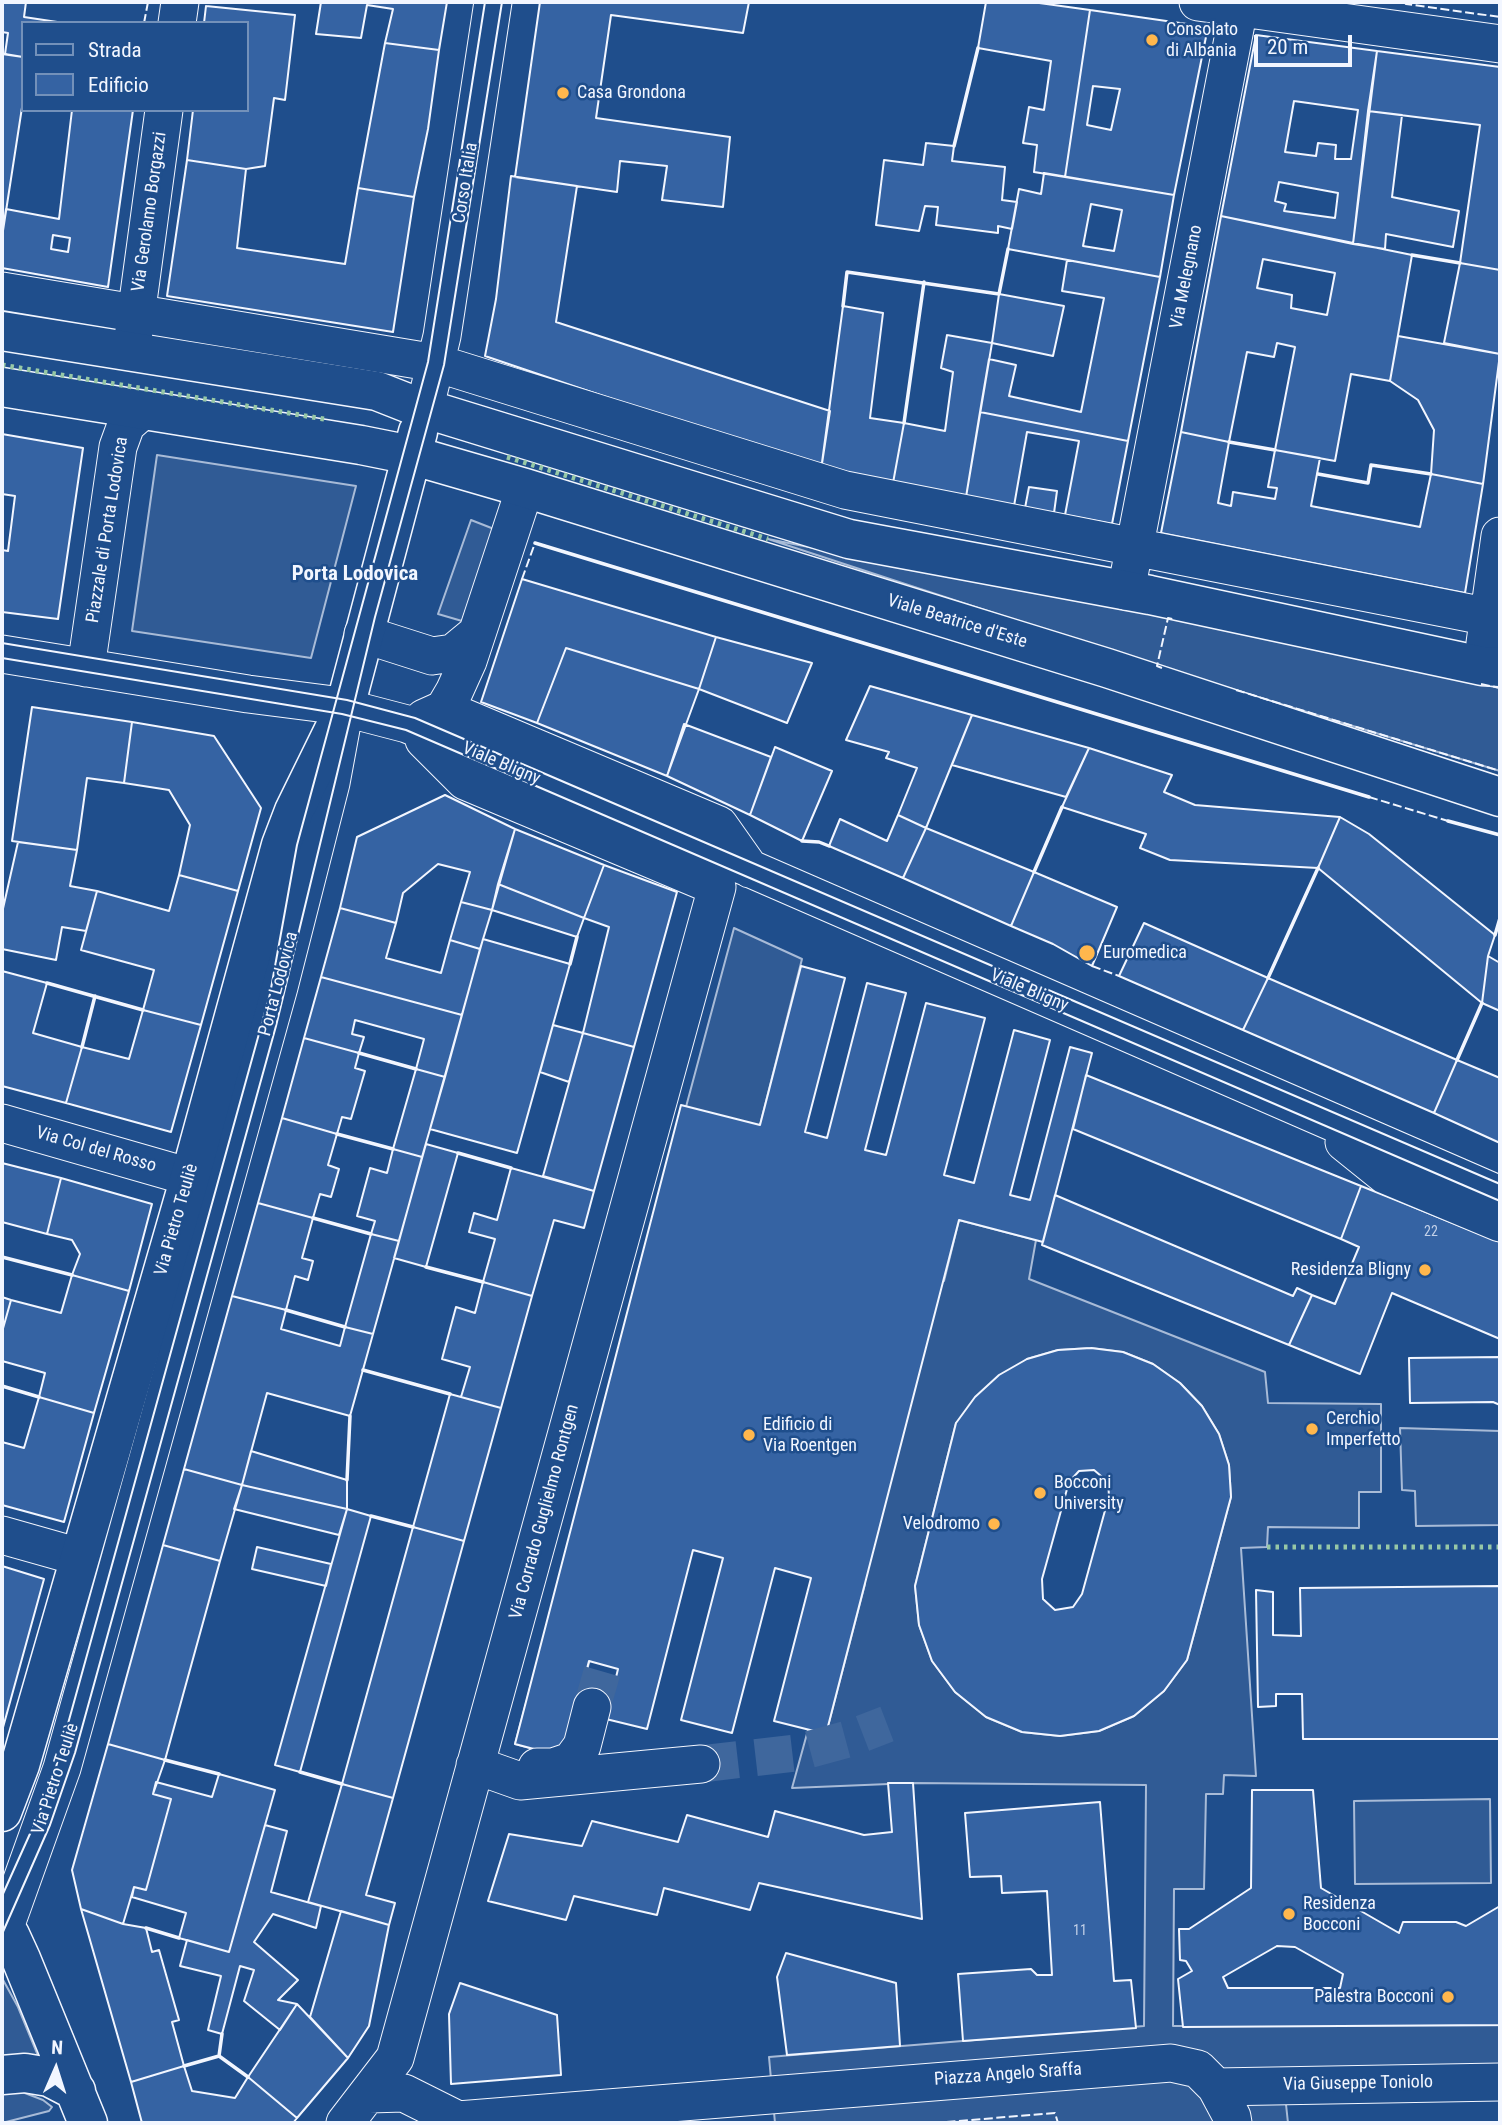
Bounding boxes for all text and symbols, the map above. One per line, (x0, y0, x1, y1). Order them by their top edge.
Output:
place label: Consolato di Albania (1166, 19, 1238, 61)
legend (21, 21, 248, 112)
scale bar (1257, 21, 1355, 65)
marker: Consolato di Albania (1144, 32, 1160, 48)
text: 20 m (1267, 35, 1308, 59)
text: Strada (88, 38, 142, 62)
text: Edificio (88, 73, 149, 97)
place label: Casa Grondona (577, 82, 686, 104)
marker: Casa Grondona (555, 85, 571, 101)
street label: Via Gerolamo Borgazzi (128, 131, 172, 293)
street label: Corso Italia (449, 141, 483, 225)
street label: Via Melegnano (1166, 223, 1208, 331)
street label: Piazzale di Porta Lodovica (83, 435, 133, 625)
district label: Porta Lodovica (292, 562, 418, 588)
street label: Viale Beatrice d'Este (884, 590, 1030, 654)
street label: Viale Bligny (459, 738, 543, 790)
street label: Porta Lodovica (255, 929, 303, 1039)
place label: Euromedica (1103, 942, 1187, 964)
marker: Euromedica (1077, 943, 1097, 963)
street label: Viale Bligny (987, 965, 1071, 1017)
street label: Via Col del Rosso (33, 1123, 159, 1177)
street label: Via Pietro Teuliè (151, 1161, 203, 1279)
house number: 22 (1424, 1224, 1438, 1240)
place label: Residenza Bligny (1291, 1259, 1411, 1281)
marker: Residenza Bligny (1417, 1262, 1433, 1278)
street label: Via Corrado Guglielmo Rontgen (506, 1402, 584, 1622)
place label: Cerchio Imperfetto (1326, 1408, 1400, 1450)
place label: Edificio di Via Roentgen (763, 1414, 857, 1456)
marker: Cerchio Imperfetto (1304, 1421, 1320, 1437)
marker: Edificio di Via Roentgen (741, 1427, 757, 1443)
place label: Bocconi University (1054, 1472, 1124, 1514)
marker: Bocconi University (1032, 1485, 1048, 1501)
place label: Velodromo (903, 1513, 980, 1535)
marker: Velodromo (986, 1516, 1002, 1532)
street label: Via Pietro Teuliè (28, 1721, 84, 1837)
place label: Residenza Bocconi (1303, 1893, 1376, 1936)
marker: Residenza Bocconi (1281, 1906, 1297, 1922)
house number: 11 (1073, 1923, 1087, 1939)
place label: Palestra Bocconi (1314, 1986, 1434, 2008)
marker: Palestra Bocconi (1440, 1989, 1456, 2005)
north arrow (21, 2034, 91, 2104)
text: N (51, 2036, 64, 2059)
street label: Piazza Angelo Sraffa (933, 2059, 1083, 2091)
street label: Via Giuseppe Toniolo (1283, 2072, 1433, 2096)

